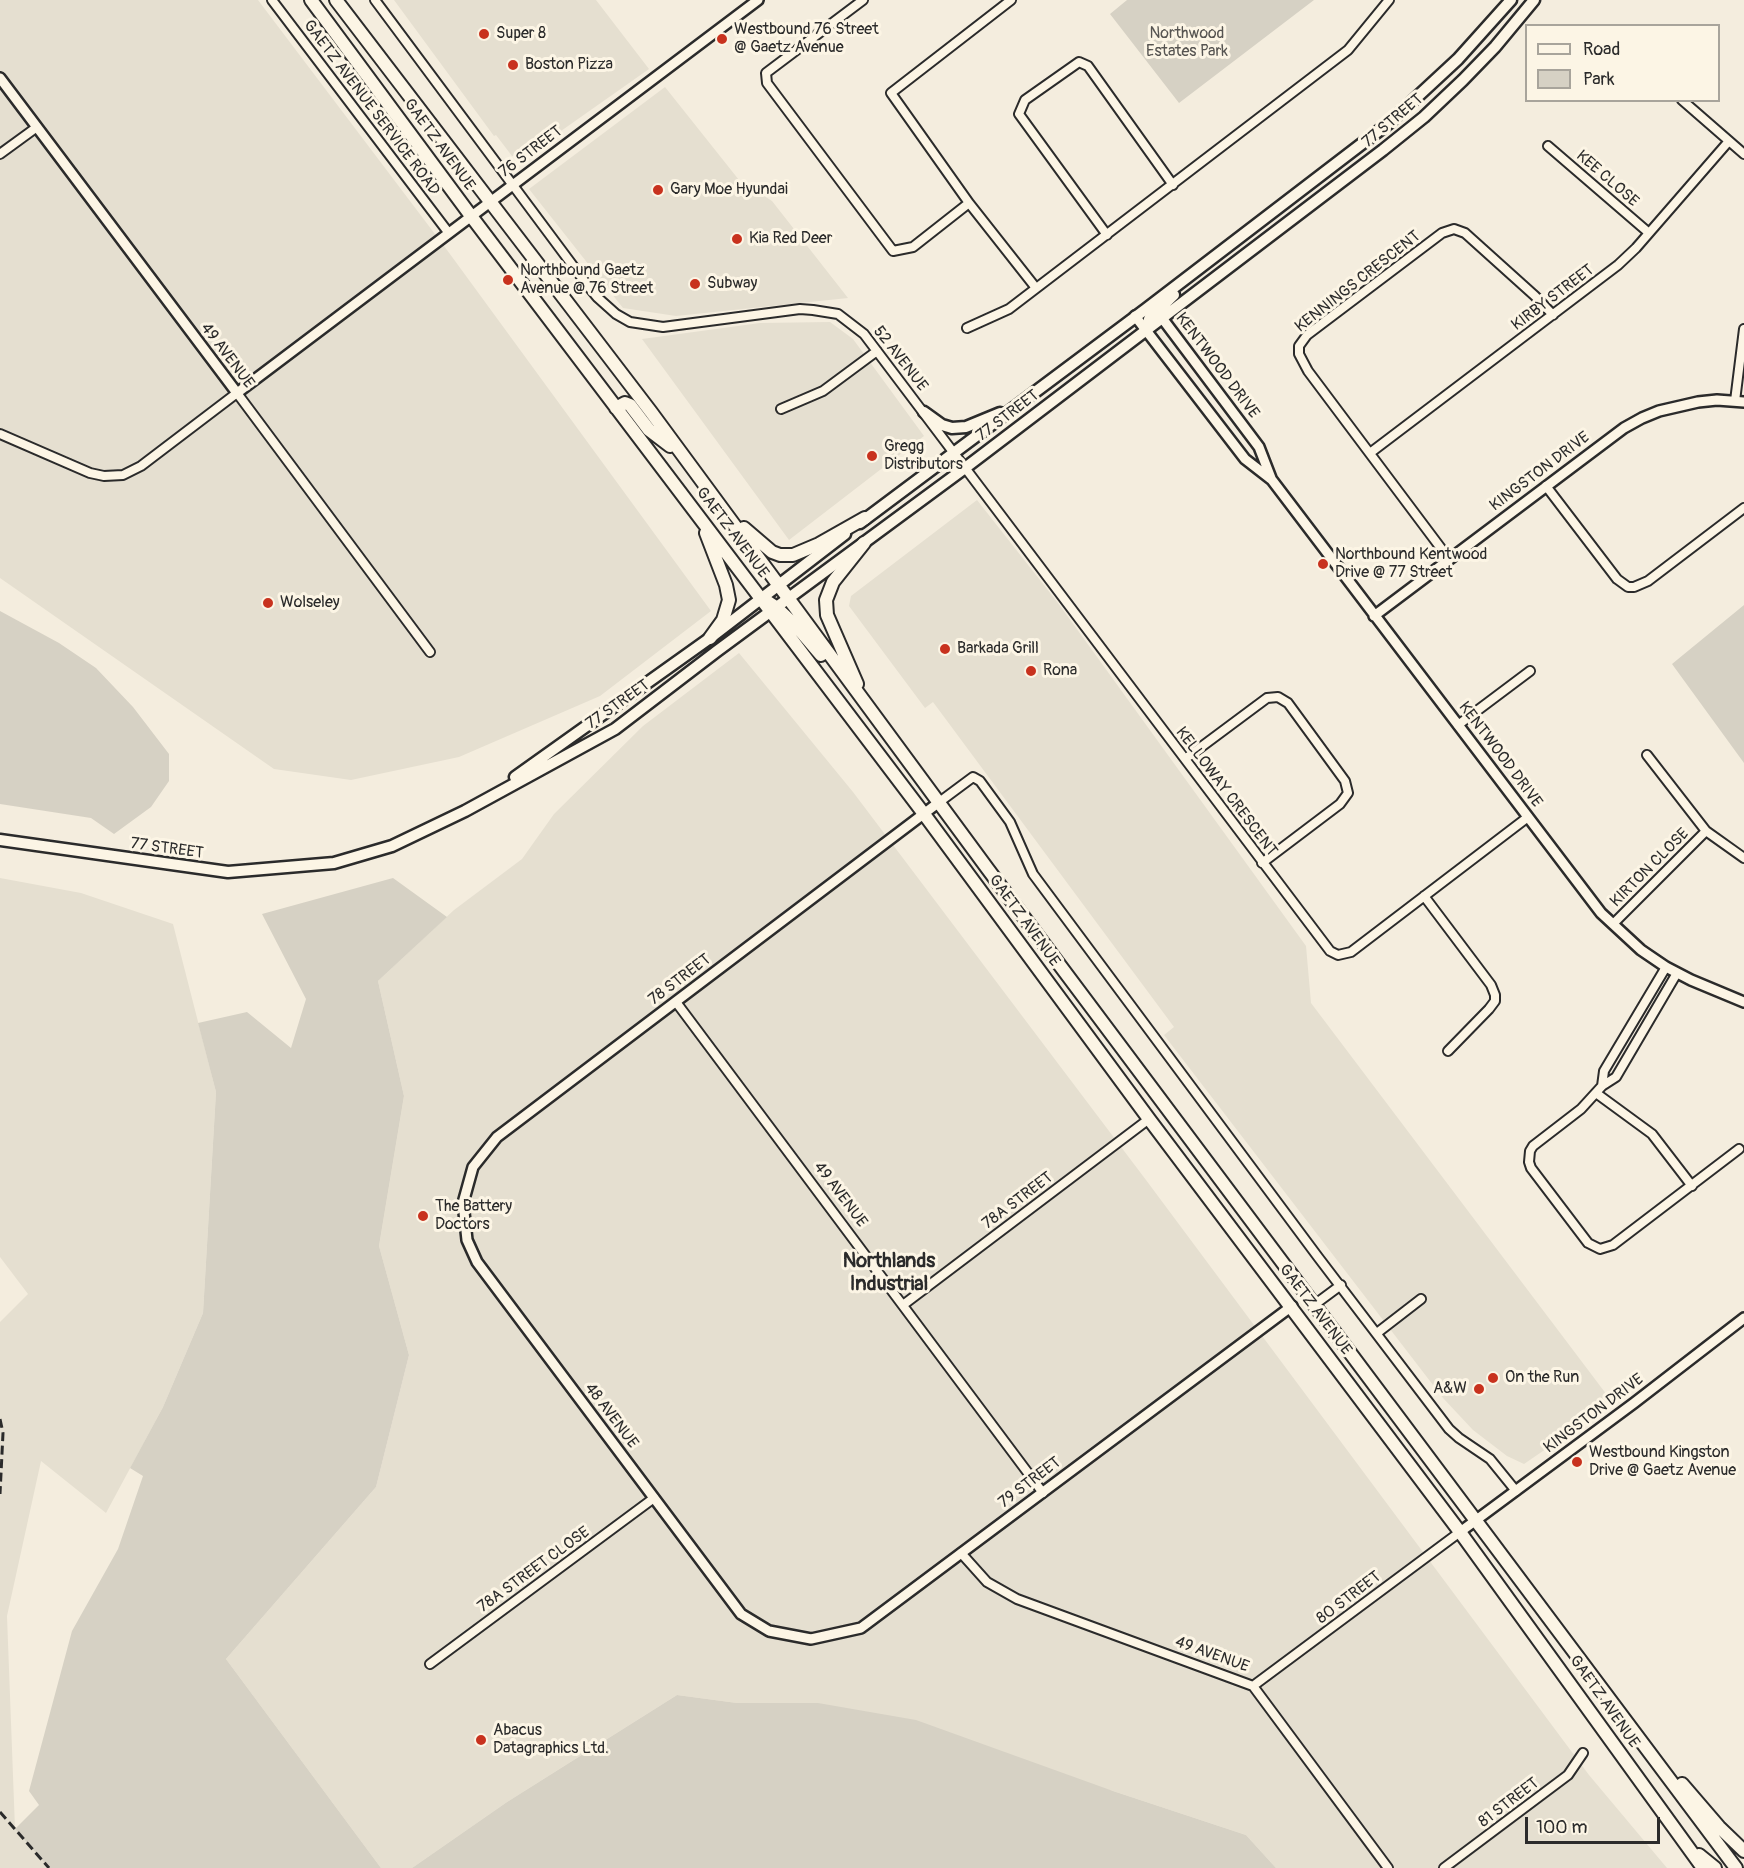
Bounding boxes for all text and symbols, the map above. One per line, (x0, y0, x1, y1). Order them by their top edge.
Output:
street label: GAETZ AVENUE SERVICE ROAD (299, 16, 443, 200)
place label: Westbound 76 Street @ Gaetz Avenue (734, 20, 879, 58)
place label: Super 8 (496, 24, 546, 44)
park label: Northwood Estates Park (1146, 24, 1228, 62)
legend (1525, 24, 1720, 102)
marker: Super 8 (477, 27, 491, 41)
marker: Westbound 76 Street @ Gaetz Avenue (715, 32, 729, 46)
text: Road (1583, 38, 1620, 61)
place label: Boston Pizza (525, 55, 613, 75)
marker: Boston Pizza (506, 58, 520, 72)
text: Park (1583, 68, 1615, 91)
street label: 77 STREET (1359, 90, 1427, 152)
street label: GAETZ AVENUE (399, 95, 479, 195)
street label: 76 STREET (496, 122, 566, 182)
street label: KEE CLOSE (1572, 147, 1642, 211)
place label: Gary Moe Hyundai (670, 180, 788, 200)
marker: Gary Moe Hyundai (651, 183, 665, 197)
street label: KENNINGS CRESCENT (1292, 227, 1424, 337)
place label: Kia Red Deer (749, 229, 832, 249)
marker: Kia Red Deer (730, 232, 744, 246)
place label: Northbound Gaetz Avenue @ 76 Street (520, 261, 654, 299)
street label: KIRBY STREET (1508, 261, 1598, 335)
marker: Northbound Gaetz Avenue @ 76 Street (501, 273, 515, 287)
place label: Subway (707, 274, 757, 294)
marker: Subway (688, 277, 702, 291)
street label: KENTWOOD DRIVE (1171, 309, 1263, 423)
street label: 49 AVENUE (196, 319, 258, 393)
street label: 52 AVENUE (869, 323, 931, 395)
street label: 77 STREET (973, 386, 1043, 446)
street label: KINGSTON DRIVE (1486, 428, 1594, 516)
place label: Gregg Distributors (884, 437, 963, 475)
marker: Gregg Distributors (865, 449, 879, 463)
street label: GAETZ AVENUE (692, 484, 772, 582)
place label: Northbound Kentwood Drive @ 77 Street (1335, 545, 1487, 583)
marker: Northbound Kentwood Drive @ 77 Street (1316, 557, 1330, 571)
place label: Wolseley (280, 593, 340, 613)
marker: Wolseley (261, 596, 275, 610)
place label: Barkada Grill (957, 639, 1039, 659)
marker: Barkada Grill (938, 642, 952, 656)
place label: Rona (1043, 661, 1077, 681)
marker: Rona (1024, 664, 1038, 678)
street label: 77 STREET (582, 676, 654, 734)
street label: KENTWOOD DRIVE (1454, 698, 1546, 812)
street label: KELLOWAY CRESCENT (1171, 724, 1281, 860)
street label: KIRTON CLOSE (1607, 825, 1693, 911)
street label: 77 STREET (129, 834, 205, 864)
street label: GAETZ AVENUE (984, 871, 1064, 971)
street label: 78 STREET (645, 950, 715, 1010)
street label: 49 AVENUE (809, 1158, 871, 1232)
street label: 78A STREET (979, 1168, 1057, 1234)
place label: The Battery Doctors (435, 1197, 512, 1235)
marker: The Battery Doctors (416, 1209, 430, 1223)
district label: Northlands Industrial (843, 1250, 935, 1297)
street label: GAETZ AVENUE (1275, 1261, 1355, 1359)
place label: On the Run (1505, 1368, 1579, 1388)
street label: KINGSTON DRIVE (1540, 1370, 1648, 1458)
marker: On the Run (1486, 1371, 1500, 1385)
street label: 48 AVENUE (580, 1379, 642, 1453)
place label: A&W (1433, 1379, 1467, 1399)
marker: A&W (1472, 1382, 1486, 1396)
place label: Westbound Kingston Drive @ Gaetz Avenue (1589, 1443, 1736, 1481)
street label: 79 STREET (995, 1453, 1065, 1513)
marker: Westbound Kingston Drive @ Gaetz Avenue (1570, 1455, 1584, 1469)
street label: 78A STREET CLOSE (474, 1523, 594, 1617)
street label: 80 STREET (1313, 1568, 1385, 1628)
street label: 49 AVENUE (1172, 1633, 1252, 1677)
street label: GAETZ AVENUE (1565, 1652, 1643, 1752)
place label: Abacus Datagraphics Ltd. (493, 1721, 609, 1759)
marker: Abacus Datagraphics Ltd. (474, 1733, 488, 1747)
street label: 81 STREET (1475, 1774, 1543, 1832)
scale bar (1528, 1805, 1663, 1843)
text: 100 m (1536, 1816, 1588, 1839)

